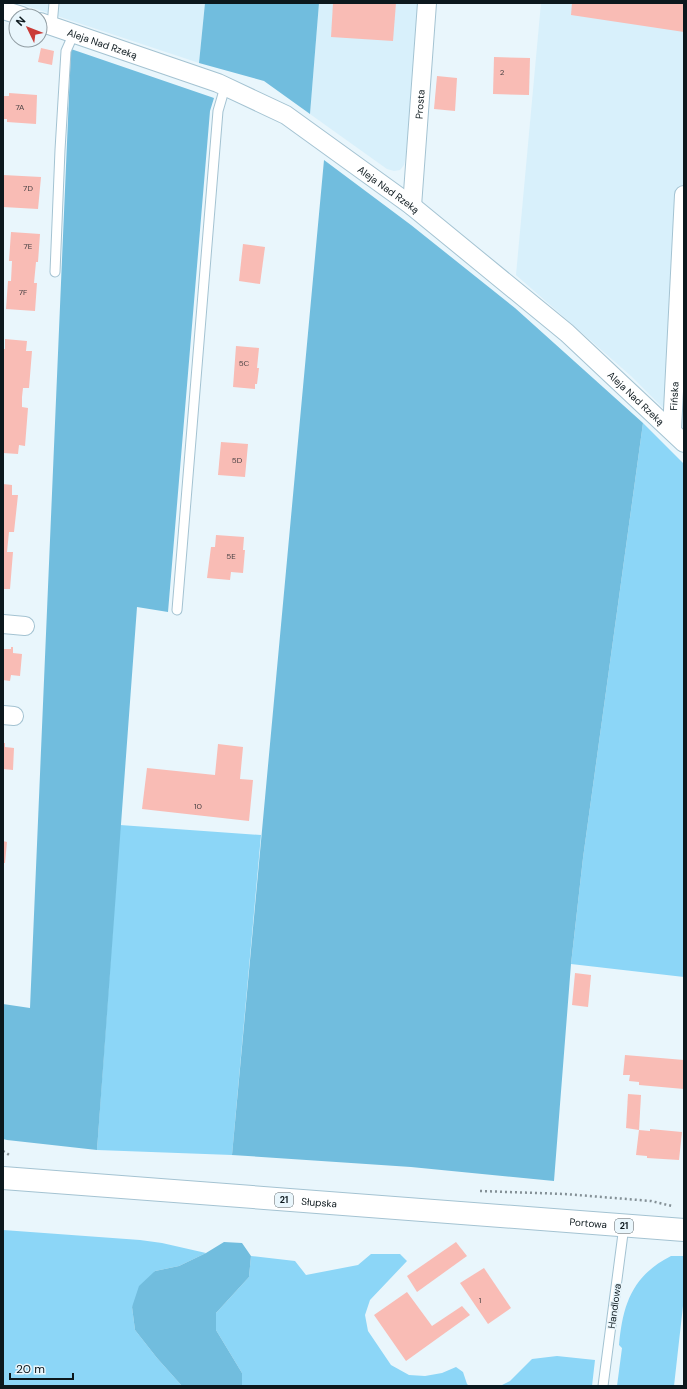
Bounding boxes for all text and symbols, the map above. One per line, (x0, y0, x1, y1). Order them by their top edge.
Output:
north arrow (8, 8, 48, 48)
text: N (13, 13, 29, 29)
street label: Aleja Nad Rzeką (66, 26, 139, 62)
house number: 2 (500, 67, 505, 77)
street label: Prosta (412, 89, 428, 119)
house number: 7A (16, 102, 25, 112)
street label: Aleja Nad Rzeką (355, 163, 422, 216)
house number: 7D (23, 183, 33, 193)
house number: 7E (24, 241, 33, 251)
house number: 7F (19, 287, 28, 297)
house number: 5C (239, 358, 250, 368)
street label: Aleja Nad Rzeką (605, 369, 667, 428)
street label: Fińska (667, 381, 681, 411)
house number: 5D (232, 455, 243, 465)
house number: 5E (226, 551, 236, 561)
house number: 10 (194, 801, 203, 811)
road number: 21 (275, 1193, 293, 1207)
street label: Słupska (301, 1195, 337, 1210)
street label: Portowa (569, 1215, 607, 1231)
road number: 21 (615, 1219, 633, 1233)
street label: Handlowa (605, 1283, 624, 1329)
house number: 1 (479, 1295, 481, 1305)
scale bar (10, 1355, 73, 1381)
text: 20 m (16, 1361, 45, 1377)

